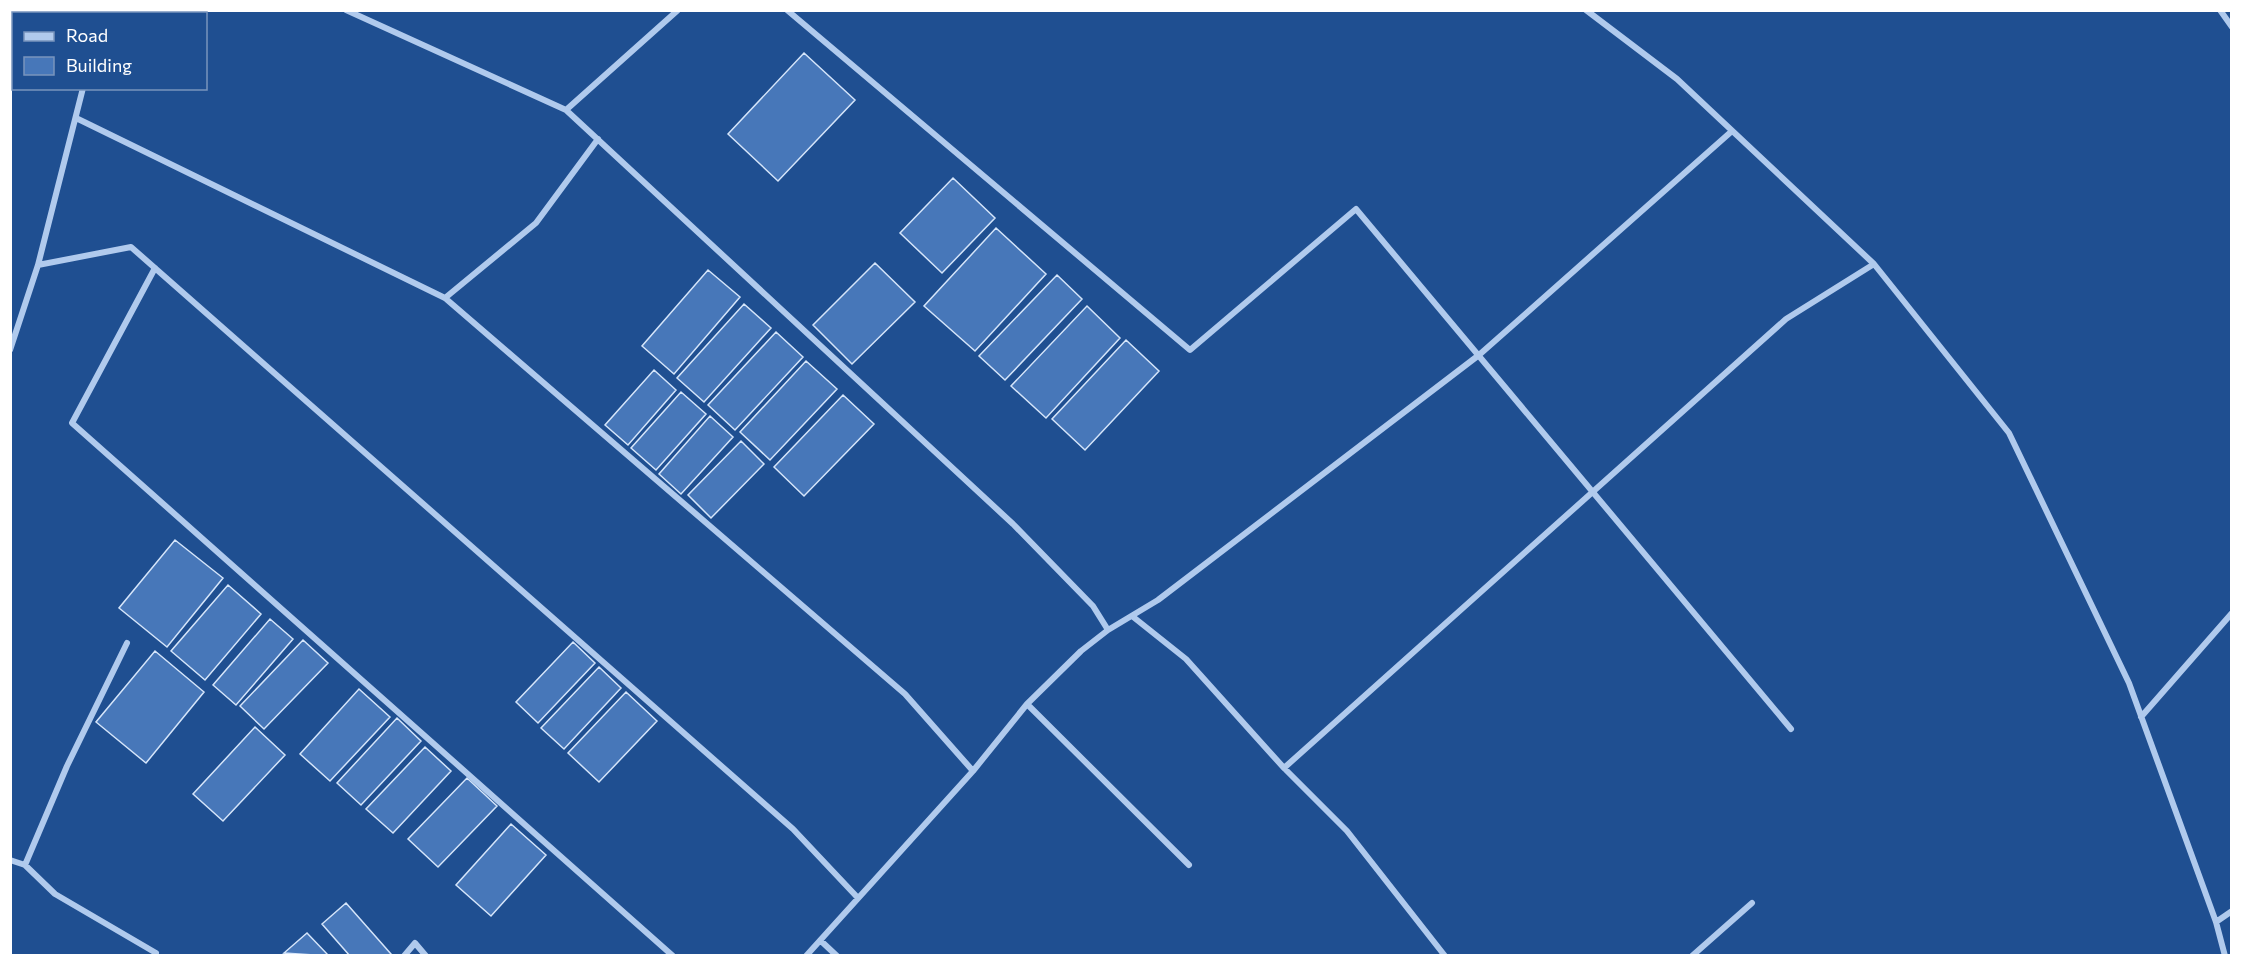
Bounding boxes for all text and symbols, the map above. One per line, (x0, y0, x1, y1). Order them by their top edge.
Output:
legend (12, 12, 207, 90)
text: Road (66, 24, 108, 46)
text: Building (66, 54, 132, 76)

